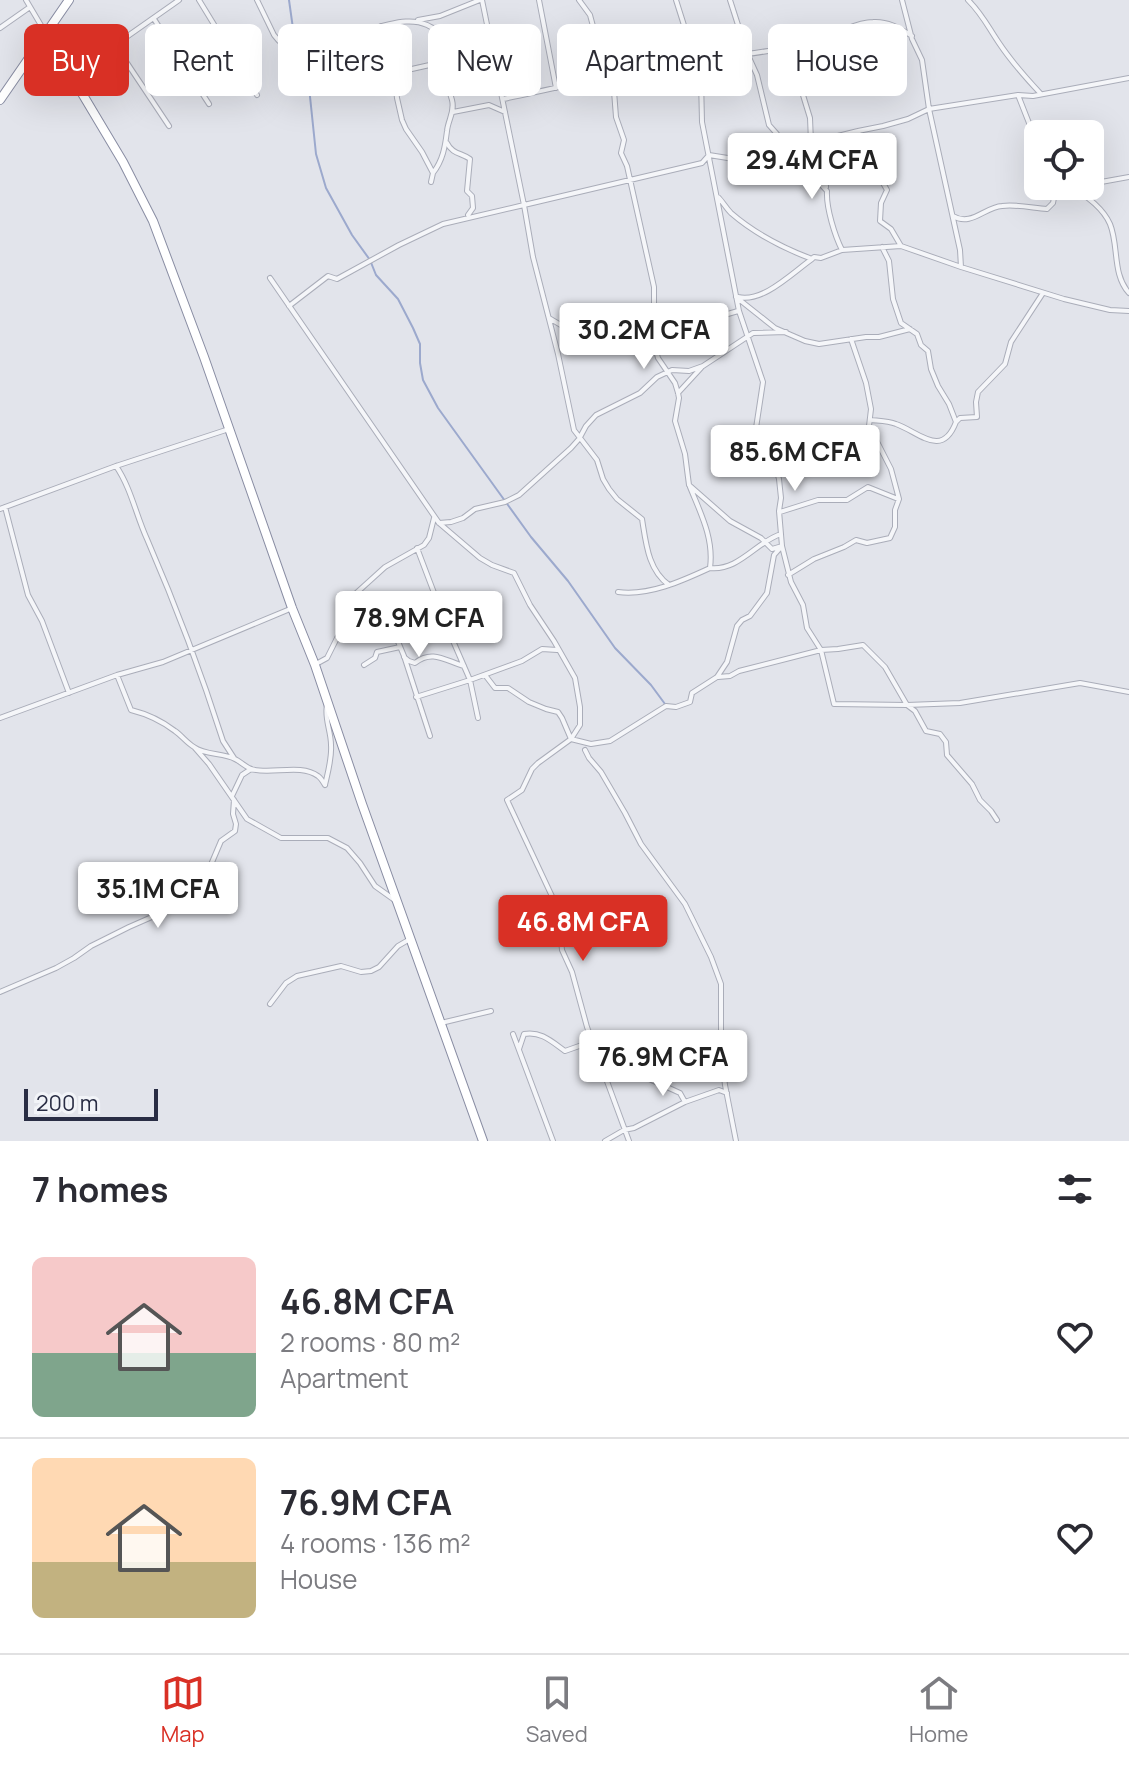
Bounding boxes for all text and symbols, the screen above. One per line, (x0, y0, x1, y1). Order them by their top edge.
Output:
chip: Buy (24, 24, 129, 96)
chip: Rent (145, 24, 262, 96)
chip: Filters (278, 24, 412, 96)
chip: New (428, 24, 541, 96)
chip: Apartment (557, 24, 752, 96)
chip: House (768, 24, 907, 96)
map controls (1024, 120, 1104, 200)
button: locate (1024, 120, 1104, 200)
pin: 29.4M CFA (720, 133, 904, 201)
text: 29.4M CFA (746, 141, 878, 177)
pin: 30.2M CFA (552, 303, 736, 371)
text: 30.2M CFA (577, 311, 711, 347)
pin: 85.6M CFA (703, 425, 887, 493)
text: 85.6M CFA (729, 433, 861, 469)
pin: 78.9M CFA (327, 591, 511, 659)
text: 78.9M CFA (353, 599, 485, 635)
pin: 35.1M CFA (66, 862, 250, 930)
text: 35.1M CFA (96, 870, 220, 906)
pin: 46.8M CFA (491, 895, 675, 963)
text: 46.8M CFA (516, 903, 650, 939)
pin: 76.9M CFA (571, 1030, 755, 1098)
text: 76.9M CFA (597, 1038, 729, 1074)
scale bar (24, 1085, 158, 1121)
text: 200 m (36, 1088, 98, 1118)
text: 7 homes (32, 1166, 168, 1212)
icon: filters (1053, 1167, 1097, 1211)
text: 46.8M CFA (280, 1278, 454, 1324)
icon: home (96, 1289, 192, 1385)
icon: heart (1053, 1315, 1097, 1359)
text: 2 rooms · 80 m² (280, 1324, 460, 1360)
text: Apartment (280, 1360, 409, 1396)
text: 76.9M CFA (280, 1479, 452, 1525)
icon: home (96, 1490, 192, 1586)
icon: heart (1053, 1516, 1097, 1560)
text: 4 rooms · 136 m² (280, 1525, 471, 1561)
text: House (280, 1561, 357, 1597)
tab: Map (161, 1671, 205, 1749)
tab: Saved (526, 1671, 588, 1749)
tab: Home (909, 1671, 968, 1749)

